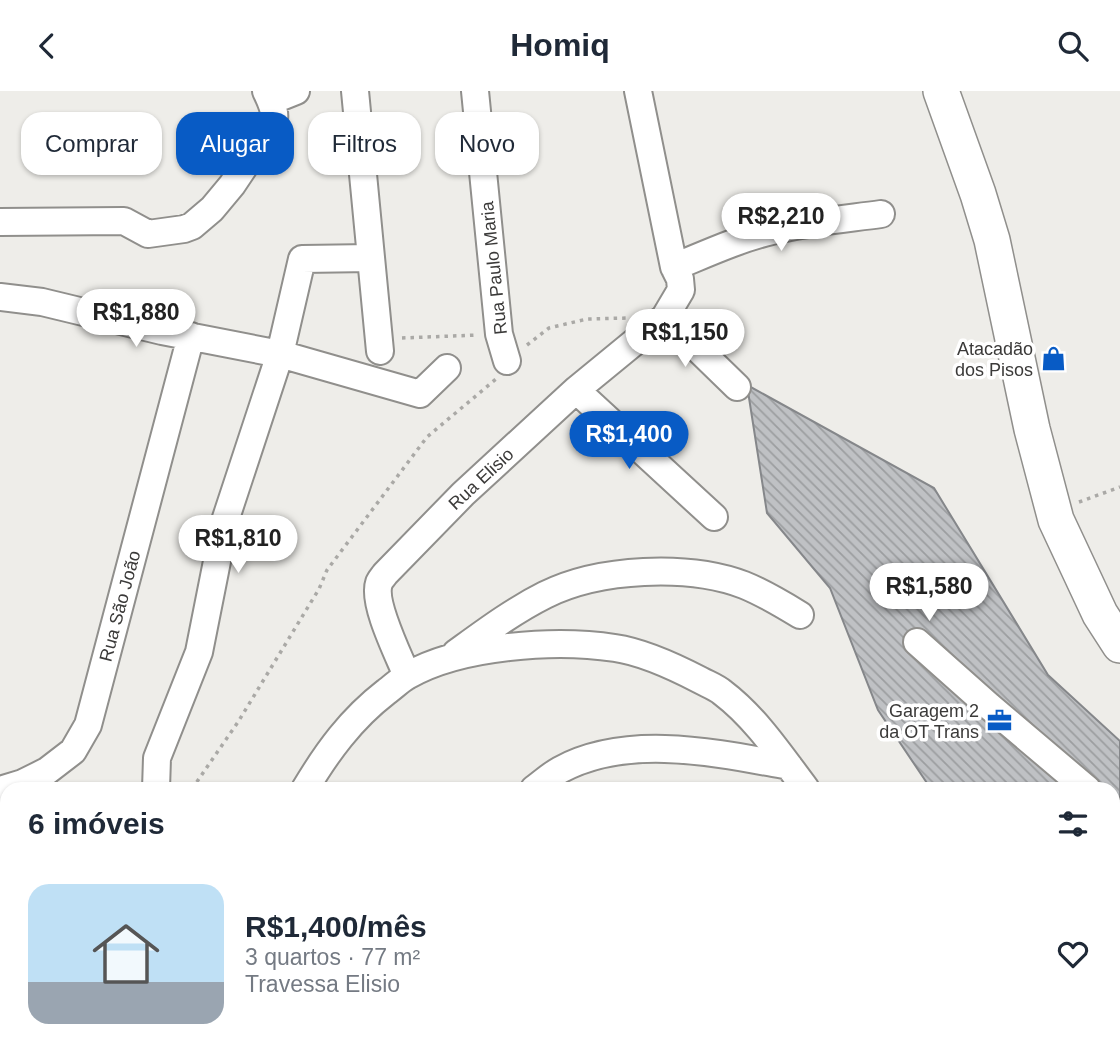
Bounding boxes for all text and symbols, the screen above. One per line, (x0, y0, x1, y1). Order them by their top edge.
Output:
icon: back (28, 27, 66, 65)
text: Homiq (510, 27, 610, 63)
icon: search (1054, 27, 1092, 65)
chip: Comprar (21, 112, 162, 175)
chip: Alugar (176, 112, 294, 175)
chip: Filtros (308, 112, 421, 175)
chip: Novo (435, 112, 539, 175)
pin: R$2,210 (716, 193, 846, 253)
street label: Rua Paulo Maria (477, 199, 511, 336)
text: R$2,210 (738, 203, 824, 229)
pin: R$1,880 (71, 289, 201, 349)
text: R$1,880 (93, 299, 179, 325)
pin: R$1,150 (620, 309, 750, 369)
text: R$1,150 (642, 319, 728, 345)
place label: Atacadão dos Pisos (955, 339, 1033, 380)
shop icon: Atacadão dos Pisos (1039, 345, 1067, 373)
pin: R$1,400 (564, 411, 694, 471)
text: R$1,400 (586, 421, 672, 447)
street label: Rua Elisio (445, 444, 517, 514)
pin: R$1,810 (173, 515, 303, 575)
text: R$1,810 (195, 525, 281, 551)
street label: Rua São João (96, 548, 144, 664)
pin: R$1,580 (864, 563, 994, 623)
text: R$1,580 (886, 573, 972, 599)
place label: Garagem 2 da OT Trans (879, 701, 979, 742)
office icon: Garagem 2 da OT Trans (985, 707, 1013, 735)
icon: filters (1054, 805, 1092, 843)
text: 6 imóveis (28, 807, 165, 840)
text: R$1,400/mês (245, 910, 427, 943)
icon: home (84, 912, 168, 996)
icon: heart (1054, 935, 1092, 973)
text: 3 quartos · 77 m² (245, 944, 420, 970)
text: Travessa Elisio (245, 971, 400, 997)

